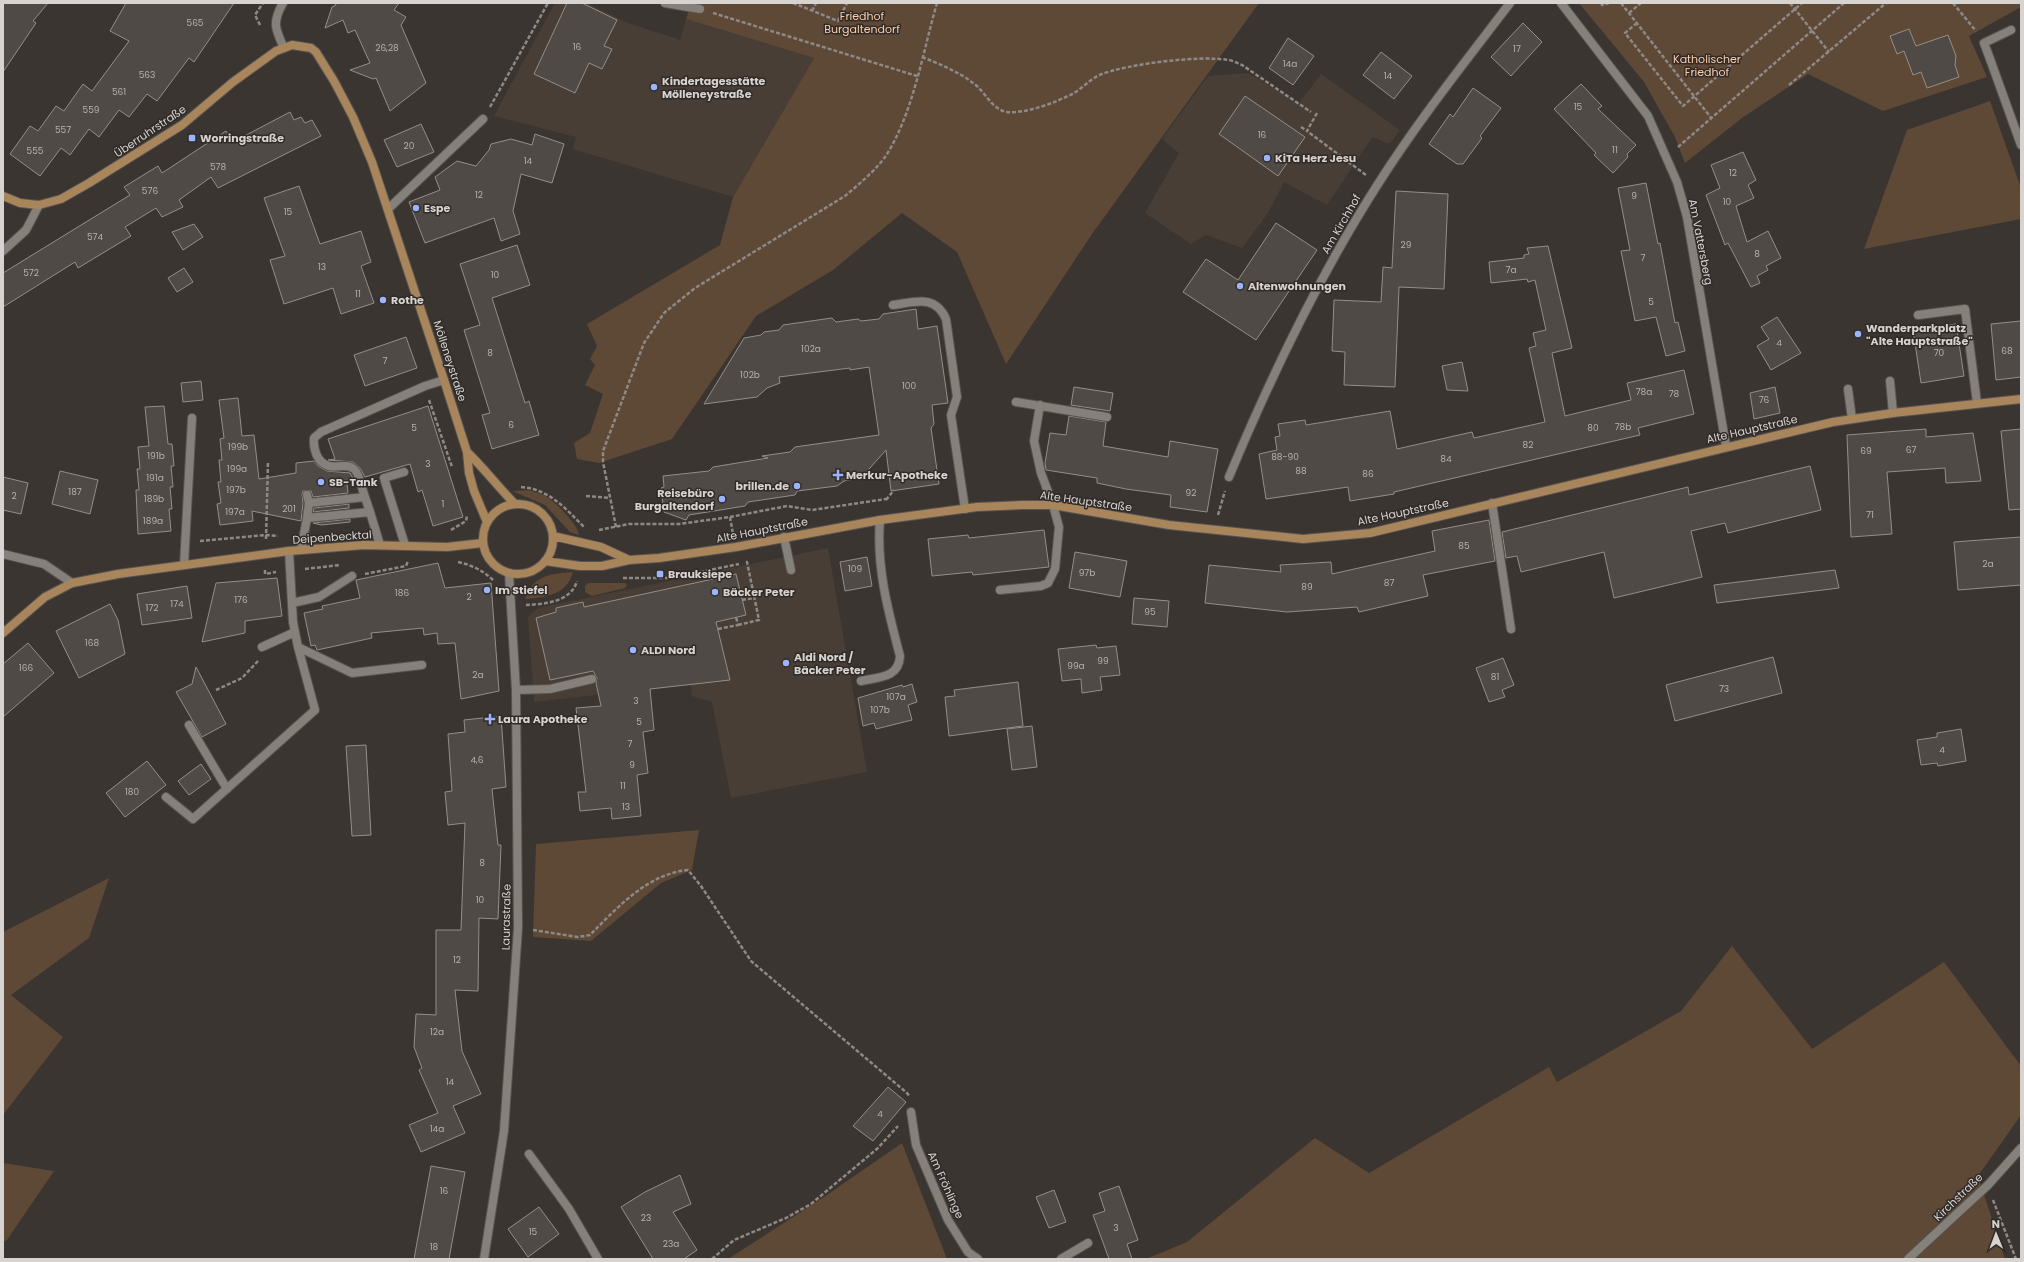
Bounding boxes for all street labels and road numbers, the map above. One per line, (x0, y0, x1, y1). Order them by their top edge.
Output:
street label: Überruhrstraße (111, 101, 189, 161)
street label: Am Kirchhof (1317, 191, 1365, 257)
street label: Am Vattersberg (1685, 198, 1717, 286)
street label: Mölleneystraße (429, 318, 471, 404)
street label: Alte Hauptstraße (1705, 411, 1799, 447)
street label: Alte Hauptstraße (1039, 487, 1133, 515)
street label: Alte Hauptstraße (1356, 494, 1450, 529)
street label: Alte Hauptstraße (715, 513, 809, 547)
street label: Deipenbecktal (292, 526, 372, 548)
street label: Laurastraße (497, 884, 515, 950)
street label: Am Fröhlinge (924, 1149, 968, 1221)
street label: Kirchstraße (1930, 1169, 1986, 1225)

